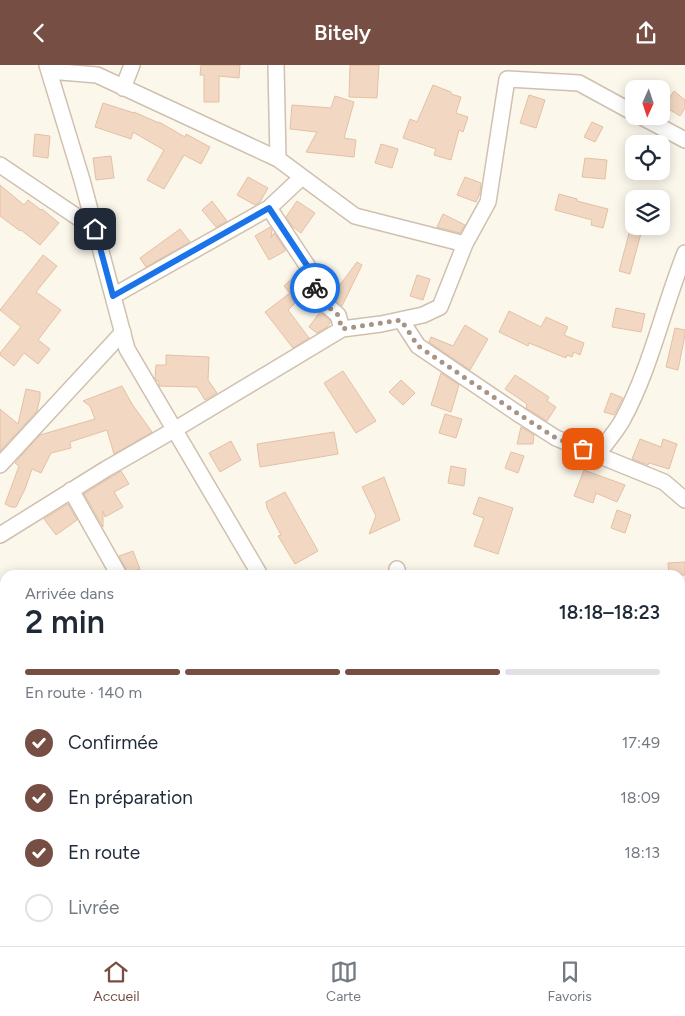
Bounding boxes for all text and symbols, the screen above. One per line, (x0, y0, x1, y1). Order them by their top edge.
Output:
icon: back (25, 19, 53, 47)
text: Bitely (314, 19, 371, 46)
icon: share (632, 19, 660, 47)
north arrow (625, 80, 670, 125)
map controls (625, 80, 670, 235)
button: locate (625, 135, 670, 180)
button: layers (625, 190, 670, 235)
pin (74, 208, 116, 250)
icon: home (81, 215, 109, 243)
courier (290, 263, 340, 313)
icon: bike (301, 274, 329, 302)
pin (562, 428, 604, 470)
icon: bag (569, 435, 597, 463)
text: Arrivée dans (25, 584, 114, 603)
text: 18:18–18:23 (559, 601, 660, 624)
text: 2 min (25, 603, 105, 641)
text: En route · 140 m (25, 683, 142, 702)
icon: check (25, 729, 53, 757)
text: Confirmée (68, 731, 158, 754)
text: 17:49 (622, 733, 660, 752)
icon: check (25, 784, 53, 812)
text: En préparation (68, 786, 193, 809)
text: 18:09 (620, 788, 660, 807)
icon: check (25, 839, 53, 867)
text: En route (68, 841, 140, 864)
text: 18:13 (624, 843, 660, 862)
text: Livrée (68, 896, 119, 919)
tab: Accueil (93, 958, 140, 1005)
tab: Carte (326, 958, 361, 1005)
tab: Favoris (547, 958, 592, 1005)

